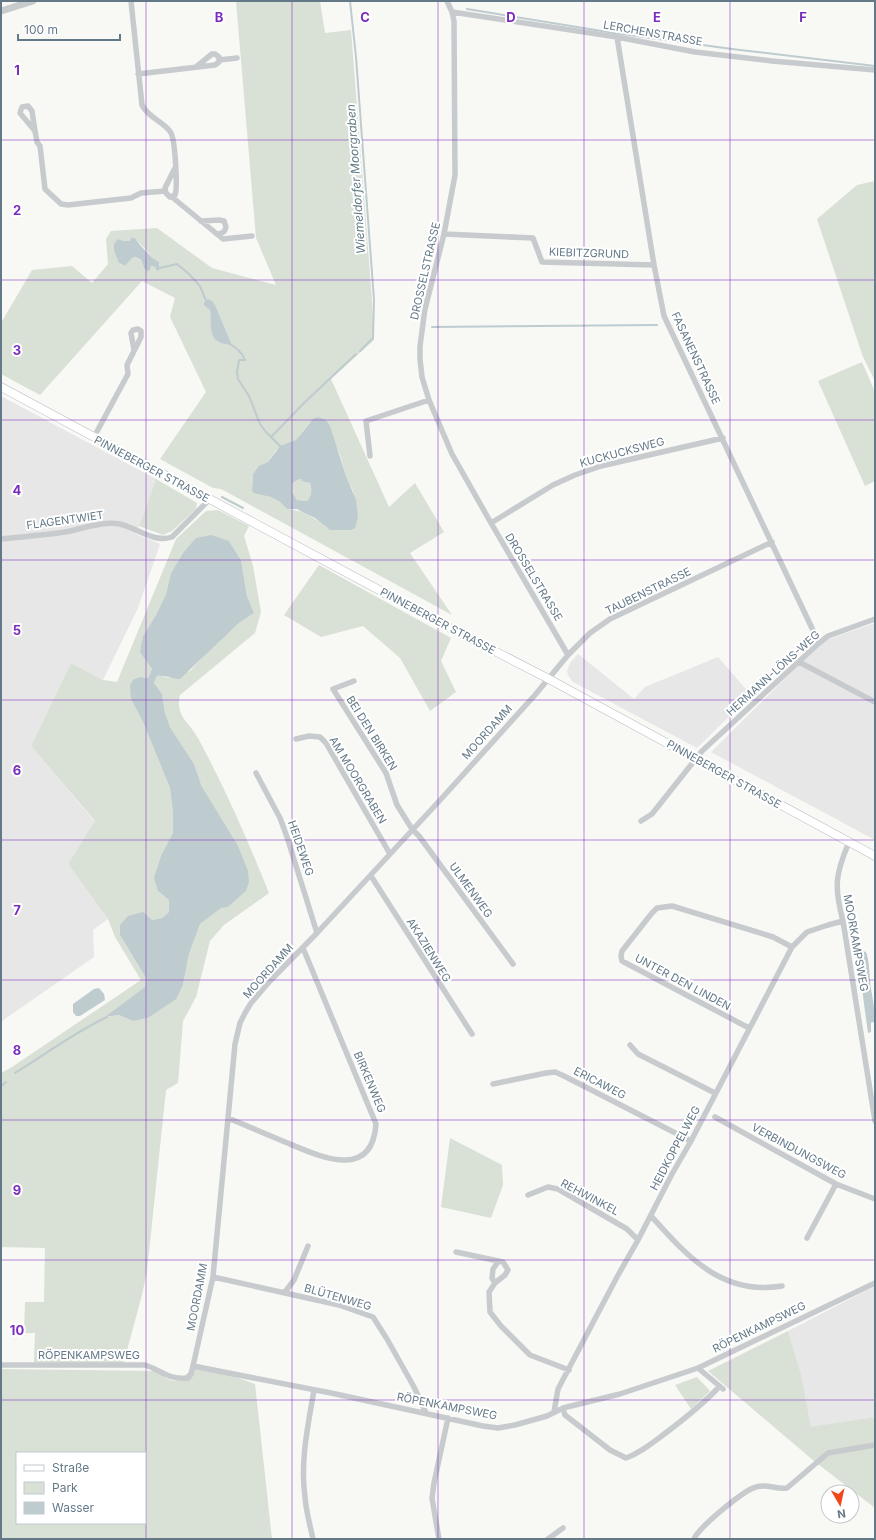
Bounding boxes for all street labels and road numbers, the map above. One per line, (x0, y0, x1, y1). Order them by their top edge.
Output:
street label: LERCHENSTRASSE (602, 18, 704, 48)
street label: DROSSELSTRASSE (407, 221, 443, 321)
street label: KIEBITZGRUND (549, 245, 630, 261)
street label: FASANENSTRASSE (668, 310, 724, 406)
street label: PINNEBERGER STRASSE (92, 433, 212, 505)
street label: KUCKUCKSWEG (578, 434, 666, 470)
street label: FLAGENTWIET (26, 508, 104, 532)
street label: DROSSELSTRASSE (502, 531, 566, 623)
street label: TAUBENSTRASSE (603, 564, 693, 618)
street label: PINNEBERGER STRASSE (378, 585, 498, 657)
street label: HERMANN-LÖNS-WEG (723, 627, 823, 719)
street label: BEI DEN BIRKEN (343, 693, 401, 773)
street label: MOORDAMM (459, 702, 515, 762)
street label: AM MOORGRABEN (326, 734, 390, 826)
street label: PINNEBERGER STRASSE (664, 737, 784, 811)
street label: HEIDEWEG (285, 818, 317, 878)
street label: ULMENWEG (446, 860, 496, 920)
street label: MOORKAMPSWEG (841, 893, 871, 993)
street label: AKAZIENWEG (404, 915, 454, 985)
street label: MOORDAMM (240, 941, 296, 1001)
street label: UNTER DEN LINDEN (633, 951, 733, 1013)
street label: BIRKENWEG (351, 1049, 389, 1115)
street label: ERICAWEG (571, 1064, 629, 1102)
street label: HEIDKOPPELWEG (647, 1103, 703, 1193)
street label: VERBINDUNGSWEG (749, 1120, 849, 1182)
street label: REHWINKEL (558, 1176, 622, 1218)
street label: MOORDAMM (184, 1262, 210, 1332)
street label: BLÜTENWEG (303, 1281, 373, 1313)
street label: RÖPENKAMPSWEG (710, 1298, 808, 1356)
street label: RÖPENKAMPSWEG (38, 1348, 140, 1362)
street label: RÖPENKAMPSWEG (396, 1389, 498, 1423)

